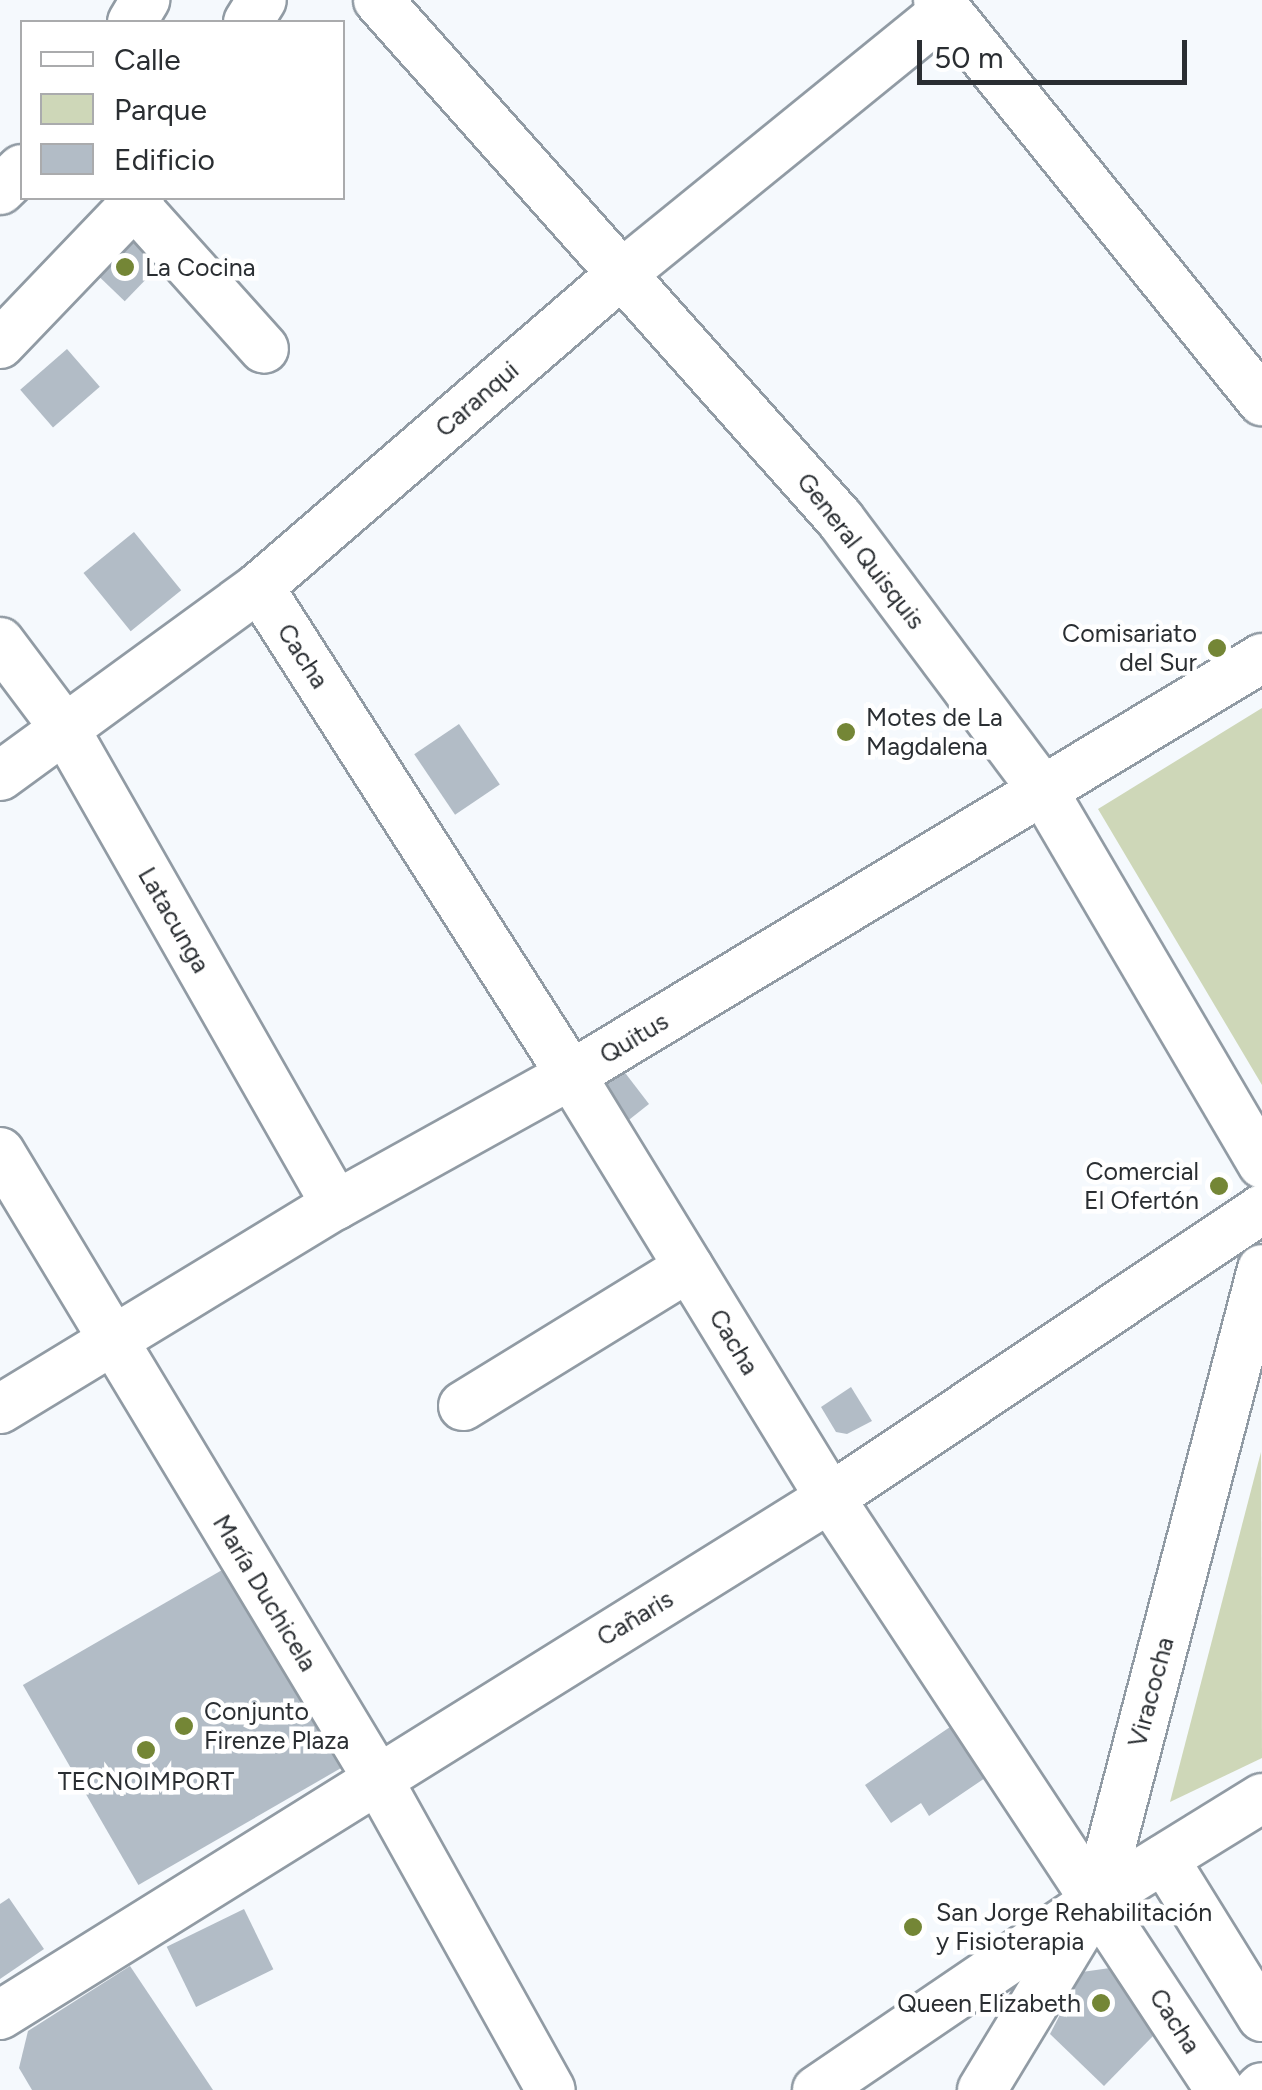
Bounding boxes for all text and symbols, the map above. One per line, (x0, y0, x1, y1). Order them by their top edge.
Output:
legend (20, 20, 345, 200)
scale bar (922, 20, 1192, 82)
text: 50 m (934, 39, 1003, 76)
text: Calle (114, 41, 181, 78)
text: Parque (114, 91, 207, 128)
text: Edificio (114, 141, 215, 178)
place label: La Cocina (145, 252, 255, 282)
marker: La Cocina (114, 256, 136, 278)
street label: Caranqui (429, 355, 525, 443)
street label: General Quisquis (791, 467, 931, 635)
street label: Cacha (271, 618, 335, 694)
place label: Comisariato del Sur (1062, 619, 1197, 678)
marker: Comisariato del Sur (1206, 637, 1228, 659)
place label: Motes de La Magdalena (866, 703, 1003, 762)
marker: Motes de La Magdalena (835, 721, 857, 743)
street label: Latacunga (132, 862, 216, 978)
street label: Quitus (594, 1006, 674, 1070)
place label: Comercial El Ofertón (1084, 1157, 1199, 1216)
marker: Comercial El Ofertón (1208, 1175, 1230, 1197)
street label: Cacha (703, 1304, 765, 1380)
street label: María Duchicela (207, 1509, 323, 1677)
street label: Cañaris (592, 1584, 678, 1652)
street label: Viracocha (1122, 1634, 1180, 1750)
place label: Conjunto Firenze Plaza (204, 1697, 349, 1756)
marker: Conjunto Firenze Plaza (173, 1715, 195, 1737)
marker: TECNOIMPORT (135, 1739, 157, 1761)
place label: TECNOIMPORT (58, 1766, 234, 1796)
place label: San Jorge Rehabilitación y Fisioterapia (936, 1898, 1212, 1957)
marker: San Jorge Rehabilitación y Fisioterapia (900, 1914, 926, 1940)
street label: Cacha (1143, 1983, 1207, 2059)
place label: Queen Elizabeth (897, 1988, 1081, 2018)
marker: Queen Elizabeth (1090, 1992, 1112, 2014)

